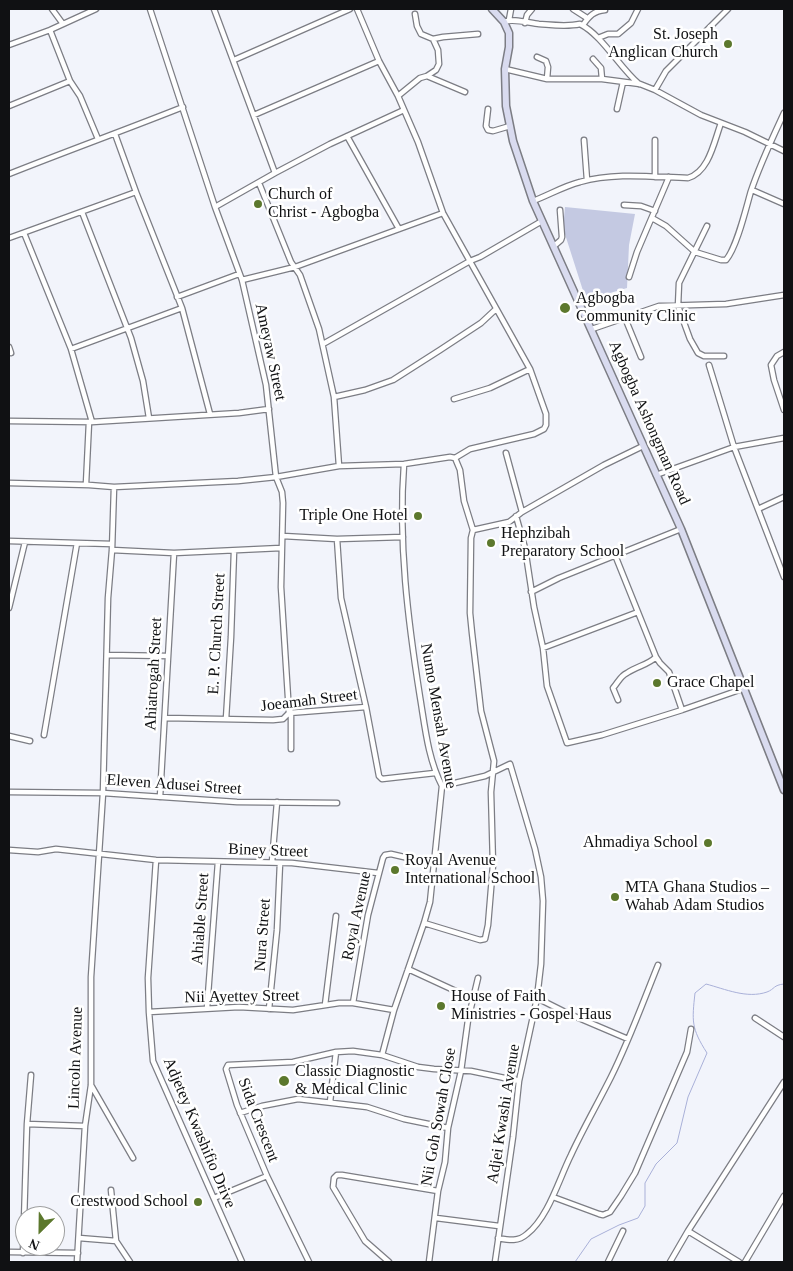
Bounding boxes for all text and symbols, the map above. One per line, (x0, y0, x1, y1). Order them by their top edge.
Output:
place label: St. Joseph Anglican Church (608, 25, 718, 63)
marker: St. Joseph Anglican Church (722, 38, 734, 50)
place label: Church of Christ - Agbogba (268, 185, 379, 223)
marker: Church of Christ - Agbogba (252, 198, 264, 210)
place label: Agbogba Community Clinic (576, 289, 696, 327)
marker: Agbogba Community Clinic (558, 301, 572, 315)
street label: Ameyaw Street (250, 302, 290, 402)
street label: Agbogba Ashongman Road (604, 338, 694, 508)
place label: Triple One Hotel (299, 506, 408, 526)
marker: Triple One Hotel (412, 510, 424, 522)
place label: Hephzibah Preparatory School (501, 524, 624, 562)
marker: Hephzibah Preparatory School (485, 537, 497, 549)
street label: E. P. Church Street (204, 573, 230, 695)
street label: Ahiatrogah Street (141, 617, 167, 731)
street label: Numo Mensah Avenue (416, 642, 460, 790)
place label: Grace Chapel (667, 673, 755, 693)
marker: Grace Chapel (651, 677, 663, 689)
street label: Joeamah Street (260, 686, 358, 716)
street label: Eleven Adusei Street (106, 771, 242, 799)
place label: Ahmadiya School (583, 833, 698, 853)
marker: Ahmadiya School (702, 837, 714, 849)
street label: Biney Street (228, 840, 308, 862)
place label: Royal Avenue International School (405, 851, 535, 889)
marker: Royal Avenue International School (389, 864, 401, 876)
street label: Royal Avenue (338, 870, 376, 962)
street label: Ahiable Street (188, 872, 214, 966)
place label: MTA Ghana Studios – Wahab Adam Studios (625, 878, 769, 916)
marker: MTA Ghana Studios – Wahab Adam Studios (609, 891, 621, 903)
street label: Nura Street (251, 898, 275, 972)
street label: Nii Ayettey Street (184, 986, 300, 1008)
place label: House of Faith Ministries - Gospel Haus (451, 987, 611, 1025)
marker: House of Faith Ministries - Gospel Haus (435, 1000, 447, 1012)
street label: Lincoln Avenue (65, 1007, 87, 1109)
street label: Adjei Kwashi Avenue (483, 1043, 525, 1185)
street label: Nii Goh Sowah Close (417, 1046, 461, 1188)
street label: Adjetey Kwashifio Drive (159, 1055, 239, 1211)
place label: Classic Diagnostic & Medical Clinic (295, 1062, 415, 1100)
marker: Classic Diagnostic & Medical Clinic (277, 1074, 291, 1088)
street label: Sida Crescent (233, 1075, 283, 1165)
place label: Crestwood School (70, 1192, 188, 1212)
marker: Crestwood School (192, 1196, 204, 1208)
north arrow (15, 1206, 65, 1256)
text: N (27, 1235, 42, 1253)

